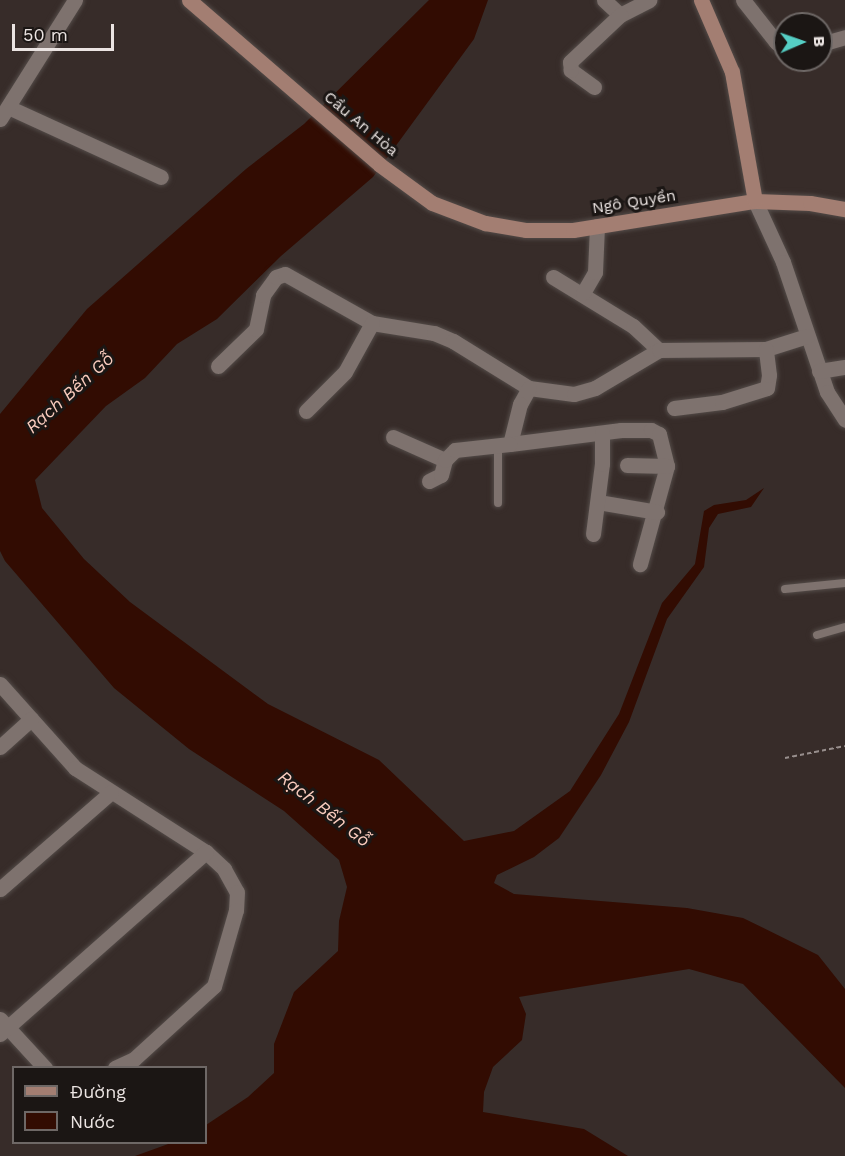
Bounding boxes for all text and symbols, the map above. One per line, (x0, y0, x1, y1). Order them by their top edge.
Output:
scale bar (15, 12, 117, 50)
north arrow (773, 12, 833, 72)
text: 50 m (23, 24, 68, 45)
text: B (810, 36, 829, 47)
street label: Cầu An Hòa (320, 87, 402, 161)
street label: Ngô Quyền (591, 186, 677, 218)
water label: Rạch Bến Gỗ (22, 348, 118, 438)
water label: Rạch Bến Gỗ (274, 766, 374, 852)
legend (12, 1066, 207, 1144)
text: Đường (70, 1081, 126, 1102)
text: Nước (70, 1111, 115, 1132)

